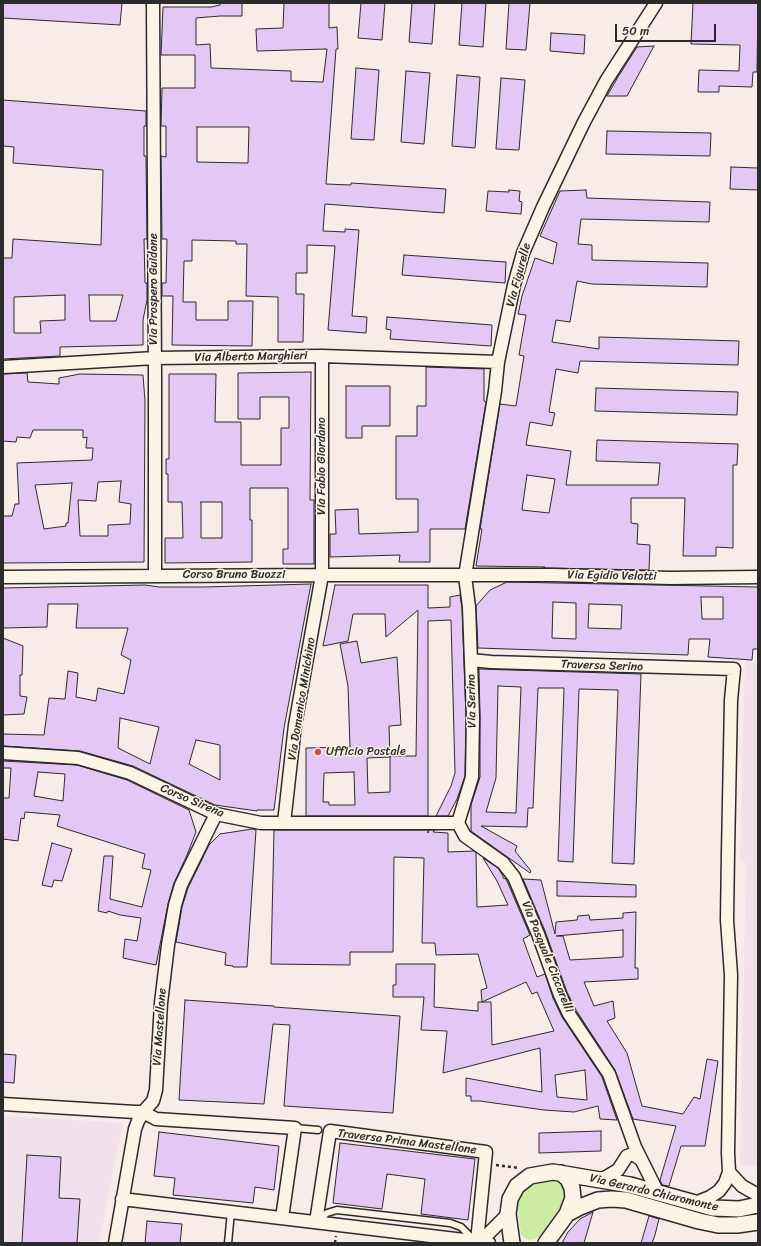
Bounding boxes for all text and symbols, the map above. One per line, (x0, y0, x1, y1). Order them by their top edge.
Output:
scale bar (617, 16, 718, 42)
text: 50 m (622, 20, 649, 42)
street label: Via Prospero Guidone (147, 233, 161, 345)
street label: Via Figurelle (504, 241, 534, 309)
street label: Via Alberto Marghieri (194, 349, 308, 365)
street label: Via Fabio Giordano (315, 417, 329, 515)
street label: Corso Bruno Buozzi (183, 568, 285, 582)
street label: Via Egidio Velotti (567, 568, 657, 584)
street label: Via Domenico Minichino (285, 637, 319, 761)
street label: Traversa Serino (561, 657, 643, 675)
street label: Via Serino (464, 674, 480, 728)
place label: Ufficio Postale (326, 745, 406, 759)
marker: Ufficio Postale (313, 747, 323, 757)
street label: Corso Sirena (158, 781, 226, 821)
street label: Via Pasquale Ciccarelli (518, 899, 576, 1015)
street label: Via Mastellone (150, 988, 170, 1066)
street label: Traversa Prima Mastellone (337, 1126, 477, 1158)
street label: Via Gerardo Chiaromonte (588, 1171, 720, 1215)

